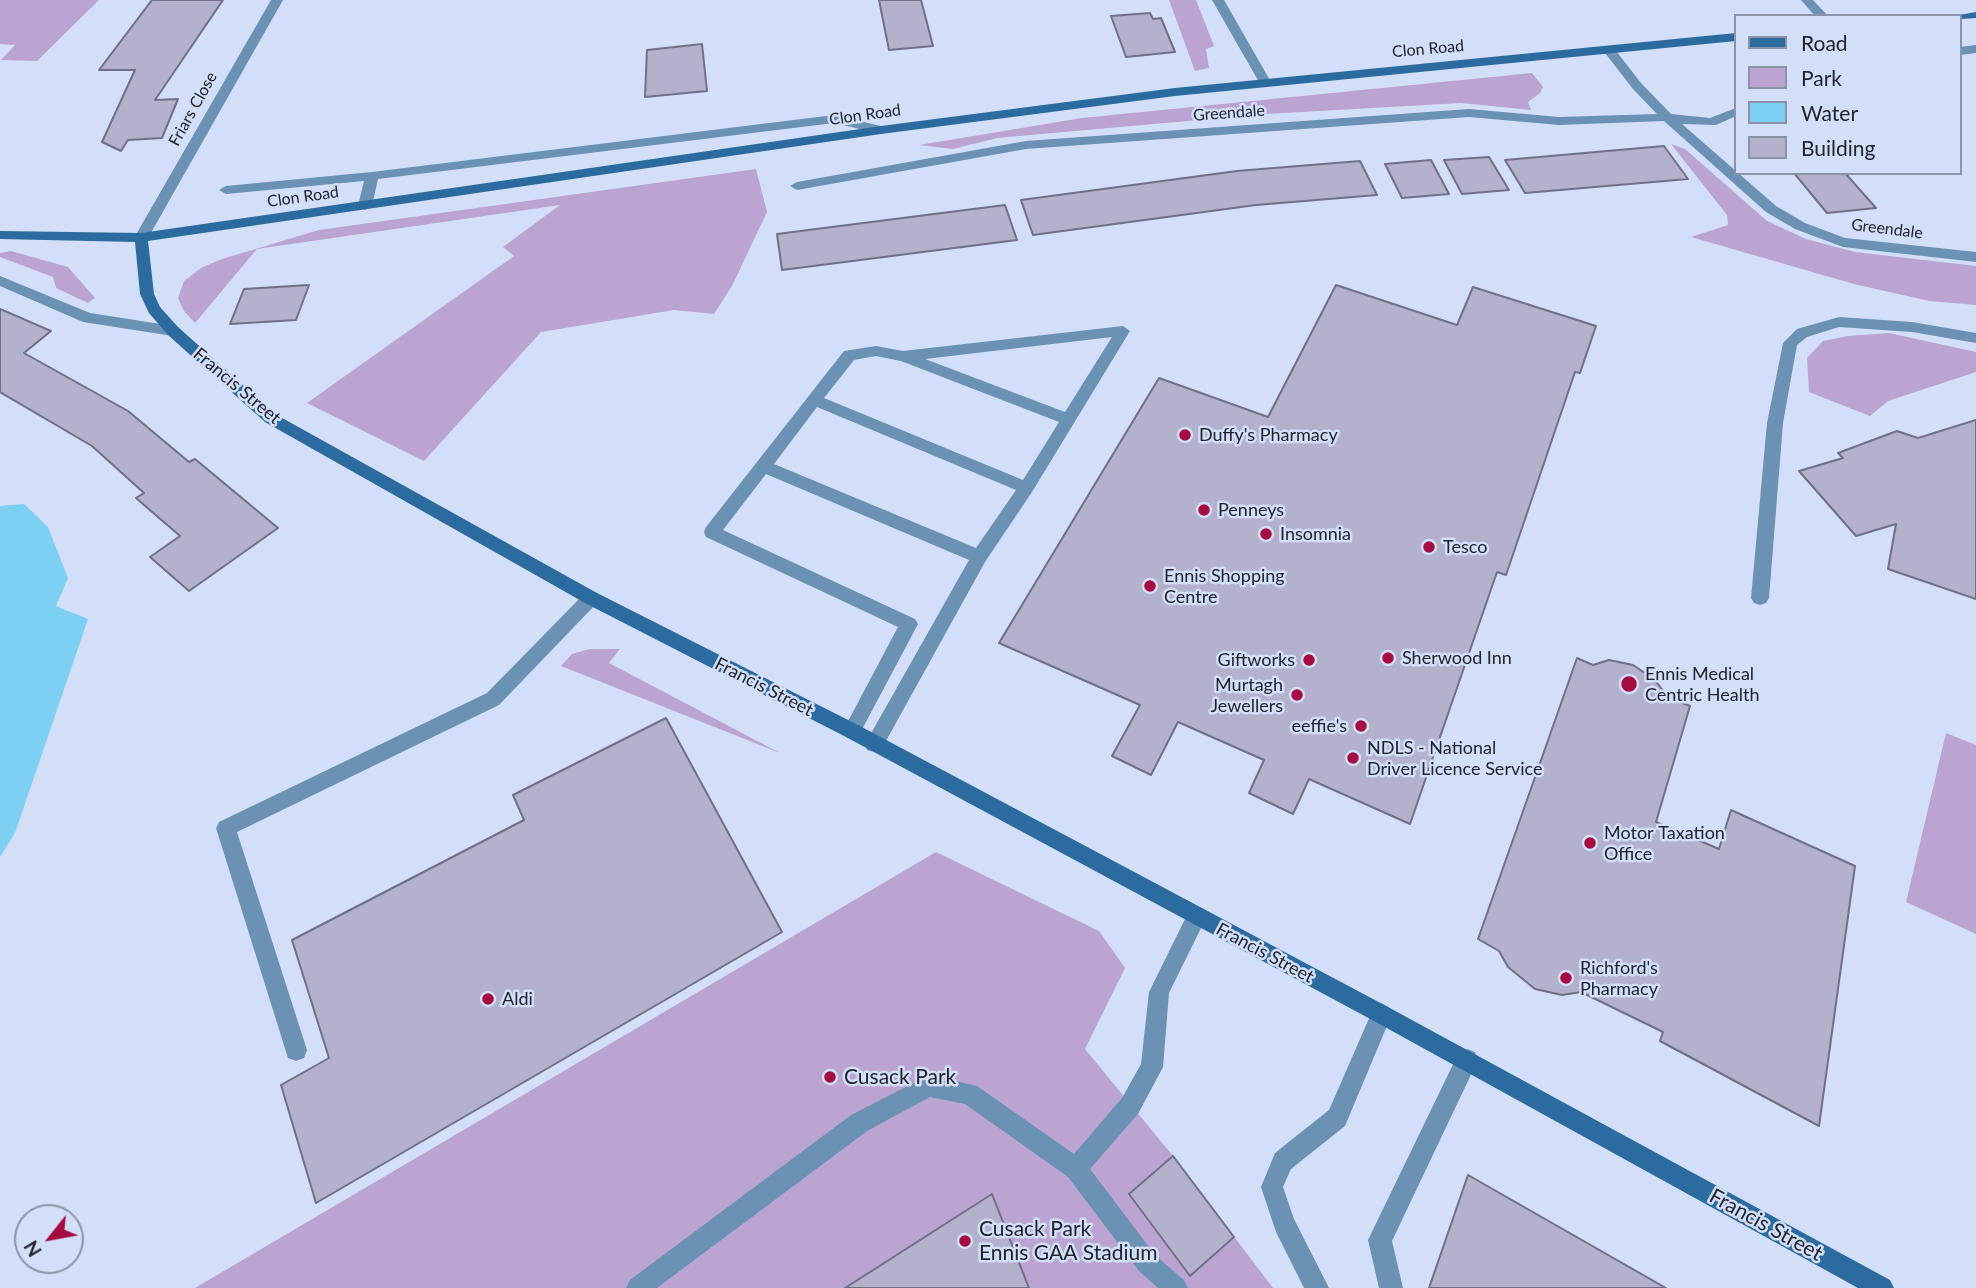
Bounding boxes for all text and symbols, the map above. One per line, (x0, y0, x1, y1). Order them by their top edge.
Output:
legend (1734, 14, 1962, 175)
text: Road (1801, 30, 1848, 55)
street label: Clon Road (1391, 36, 1465, 62)
text: Park (1801, 65, 1842, 90)
street label: Friars Close (165, 69, 221, 149)
street label: Clon Road (828, 100, 902, 130)
text: Water (1801, 100, 1858, 125)
street label: Greendale (1192, 101, 1266, 125)
text: Building (1801, 135, 1876, 160)
street label: Clon Road (266, 182, 340, 212)
street label: Greendale (1850, 215, 1924, 243)
street label: Francis Street (189, 343, 285, 429)
place label: Duffy's Pharmacy (1199, 424, 1338, 446)
marker: Duffy's Pharmacy (1177, 427, 1193, 443)
place label: Penneys (1218, 499, 1284, 521)
marker: Penneys (1196, 502, 1212, 518)
place label: Insomnia (1280, 523, 1351, 545)
marker: Insomnia (1258, 526, 1274, 542)
place label: Tesco (1443, 536, 1487, 558)
marker: Tesco (1421, 539, 1437, 555)
place label: Ennis Shopping Centre (1164, 565, 1285, 608)
marker: Ennis Shopping Centre (1142, 578, 1158, 594)
place label: Sherwood Inn (1402, 647, 1512, 669)
place label: Giftworks (1218, 649, 1295, 671)
marker: Sherwood Inn (1380, 650, 1396, 666)
marker: Giftworks (1301, 652, 1317, 668)
street label: Francis Street (711, 653, 817, 721)
place label: Ennis Medical Centric Health (1645, 663, 1759, 706)
place label: Murtagh Jewellers (1210, 674, 1283, 716)
marker: Ennis Medical Centric Health (1619, 674, 1639, 694)
marker: Murtagh Jewellers (1289, 687, 1305, 703)
place label: eeffie's (1292, 715, 1347, 737)
marker: eeffie's (1353, 718, 1369, 734)
place label: NDLS - National Driver Licence Service (1367, 737, 1542, 780)
marker: NDLS - National Driver Licence Service (1345, 750, 1361, 766)
place label: Motor Taxation Office (1604, 822, 1725, 864)
marker: Motor Taxation Office (1582, 835, 1598, 851)
street label: Francis Street (1212, 918, 1318, 988)
place label: Richford's Pharmacy (1580, 957, 1658, 1000)
marker: Richford's Pharmacy (1558, 970, 1574, 986)
place label: Aldi (502, 988, 533, 1010)
marker: Aldi (480, 991, 496, 1007)
place label: Cusack Park (844, 1064, 956, 1090)
marker: Cusack Park (822, 1069, 838, 1085)
street label: Francis Street (1705, 1184, 1827, 1266)
north arrow (14, 1204, 84, 1274)
place label: Cusack Park Ennis GAA Stadium (979, 1216, 1157, 1266)
marker: Cusack Park Ennis GAA Stadium (957, 1233, 973, 1249)
text: N (19, 1237, 46, 1261)

